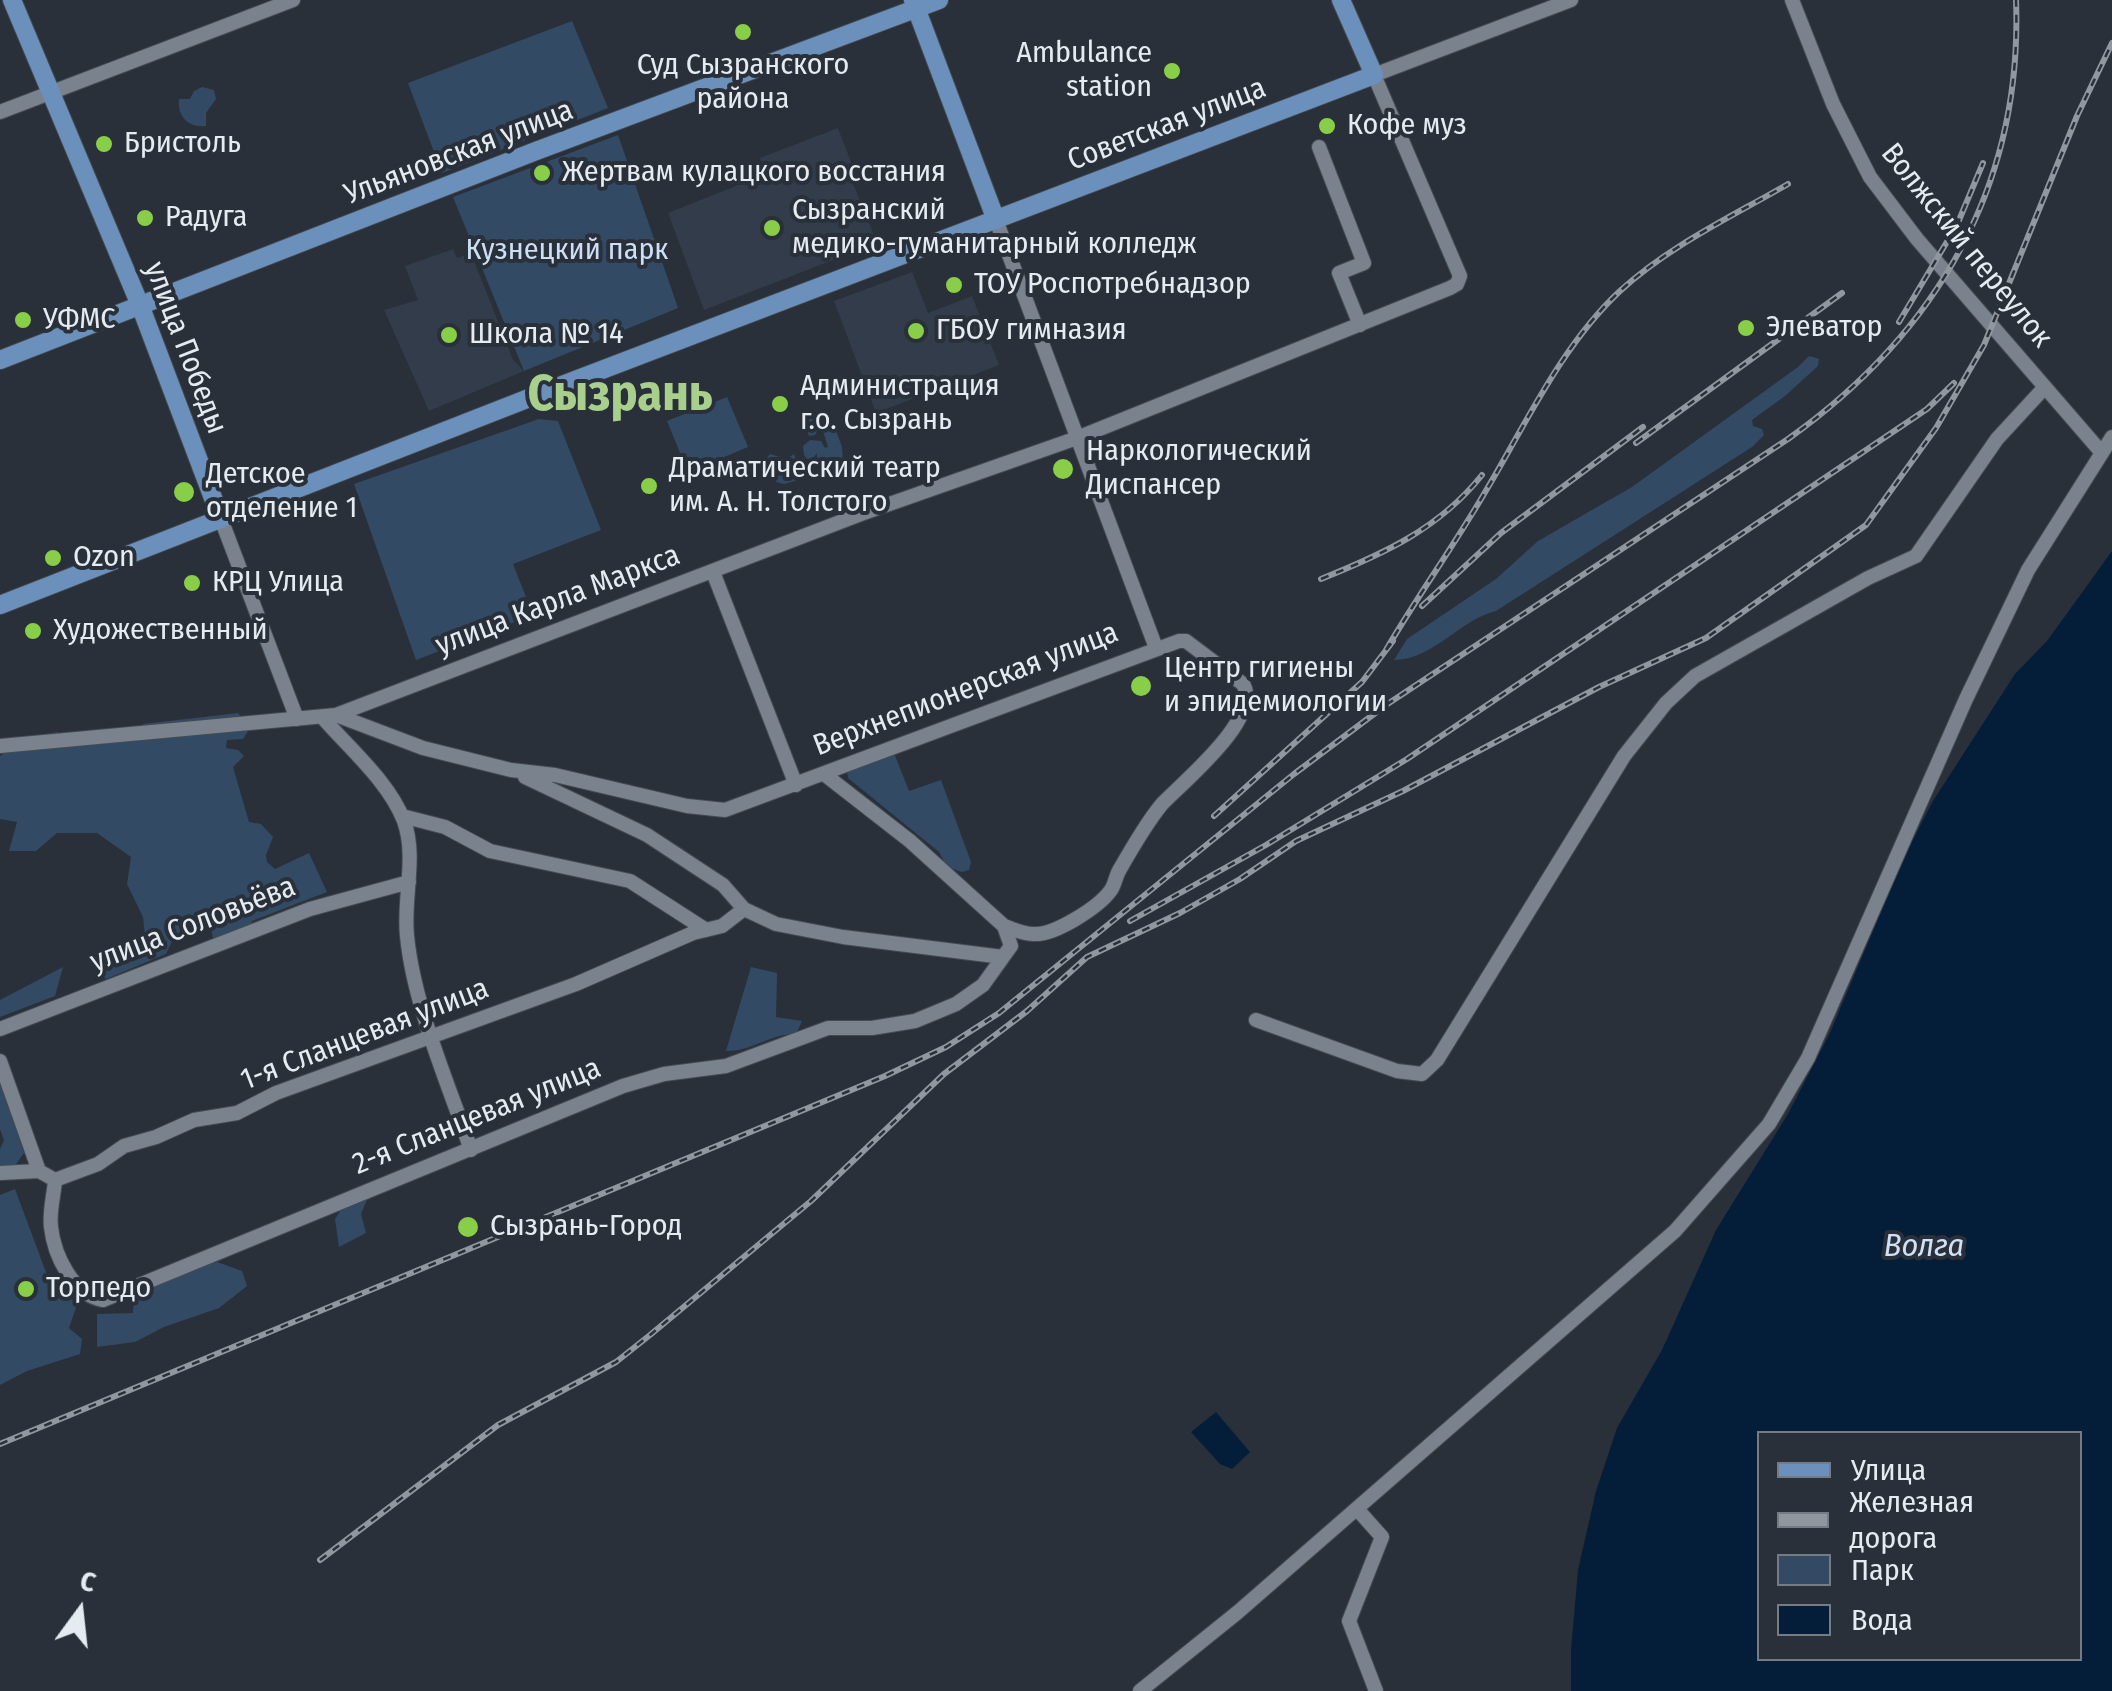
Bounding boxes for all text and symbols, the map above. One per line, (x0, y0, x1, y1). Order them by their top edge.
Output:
marker: Суд Сызранского района (732, 21, 754, 43)
place label: Ambulance station (1016, 36, 1152, 106)
place label: Суд Сызранского района (637, 48, 849, 118)
marker: Ambulance station (1161, 60, 1183, 82)
street label: Советская улица (1063, 71, 1271, 179)
street label: Ульяновская улица (339, 93, 579, 213)
place label: Кофе муз (1347, 108, 1467, 144)
marker: Кофе муз (1316, 115, 1338, 137)
place label: Бристоль (124, 126, 241, 162)
marker: Бристоль (93, 133, 115, 155)
street label: Волжский переулок (1873, 137, 2059, 355)
place label: Жертвам кулацкого восстания (562, 155, 946, 191)
marker: Жертвам кулацкого восстания (531, 162, 553, 184)
place label: Сызранский медико-гуманитарный колледж (792, 193, 1196, 264)
place label: Радуга (165, 200, 248, 236)
marker: Радуга (134, 207, 156, 229)
marker: Сызранский медико-гуманитарный колледж (761, 217, 783, 239)
park label: Кузнецкий парк (466, 233, 668, 269)
street label: улица Победы (136, 257, 234, 439)
place label: ТОУ Роспотребнадзор (974, 267, 1251, 303)
marker: ТОУ Роспотребнадзор (943, 274, 965, 296)
place label: УФМС (43, 302, 115, 338)
marker: УФМС (12, 309, 34, 331)
place label: Элеватор (1766, 310, 1883, 346)
place label: ГБОУ гимназия (936, 313, 1127, 349)
place label: Школа № 14 (469, 317, 624, 353)
marker: Элеватор (1735, 317, 1757, 339)
marker: ГБОУ гимназия (905, 320, 927, 342)
marker: Школа № 14 (438, 324, 460, 346)
district label: Сызрань (528, 366, 712, 426)
place label: Администрация г.о. Сызрань (800, 369, 1000, 440)
marker: Администрация г.о. Сызрань (769, 393, 791, 415)
place label: Наркологический Диспансер (1086, 434, 1312, 504)
place label: Драматический театр им. А. Н. Толстого (669, 451, 941, 522)
marker: Наркологический Диспансер (1050, 456, 1076, 482)
place label: Детское отделение 1 (206, 457, 357, 528)
marker: Драматический театр им. А. Н. Толстого (638, 475, 660, 497)
marker: Детское отделение 1 (171, 479, 197, 505)
street label: улица Карла Маркса (431, 538, 685, 664)
place label: Ozon (73, 540, 135, 576)
marker: Ozon (42, 547, 64, 569)
place label: КРЦ Улица (212, 565, 344, 601)
marker: КРЦ Улица (181, 572, 203, 594)
place label: Художественный (53, 613, 268, 649)
street label: Верхнепионерская улица (808, 615, 1124, 765)
marker: Художественный (22, 620, 44, 642)
place label: Центр гигиены и эпидемиологии (1164, 651, 1387, 722)
marker: Центр гигиены и эпидемиологии (1128, 673, 1154, 699)
street label: улица Соловьёва (85, 869, 301, 981)
street label: 1-я Сланцевая улица (236, 971, 494, 1099)
street label: 2-я Сланцевая улица (348, 1051, 606, 1183)
place label: Сызрань-Город (490, 1209, 682, 1245)
marker: Сызрань-Город (455, 1214, 481, 1240)
water label: Волга (1884, 1228, 1964, 1266)
place label: Торпедо (46, 1271, 151, 1307)
marker: Торпедо (15, 1278, 37, 1300)
legend (1757, 1431, 2082, 1661)
text: Улица (1851, 1452, 1926, 1488)
text: Железная дорога (1849, 1484, 1974, 1556)
text: Парк (1851, 1552, 1914, 1588)
north arrow (30, 1561, 130, 1661)
text: С (77, 1564, 99, 1599)
text: Вода (1851, 1602, 1913, 1638)

